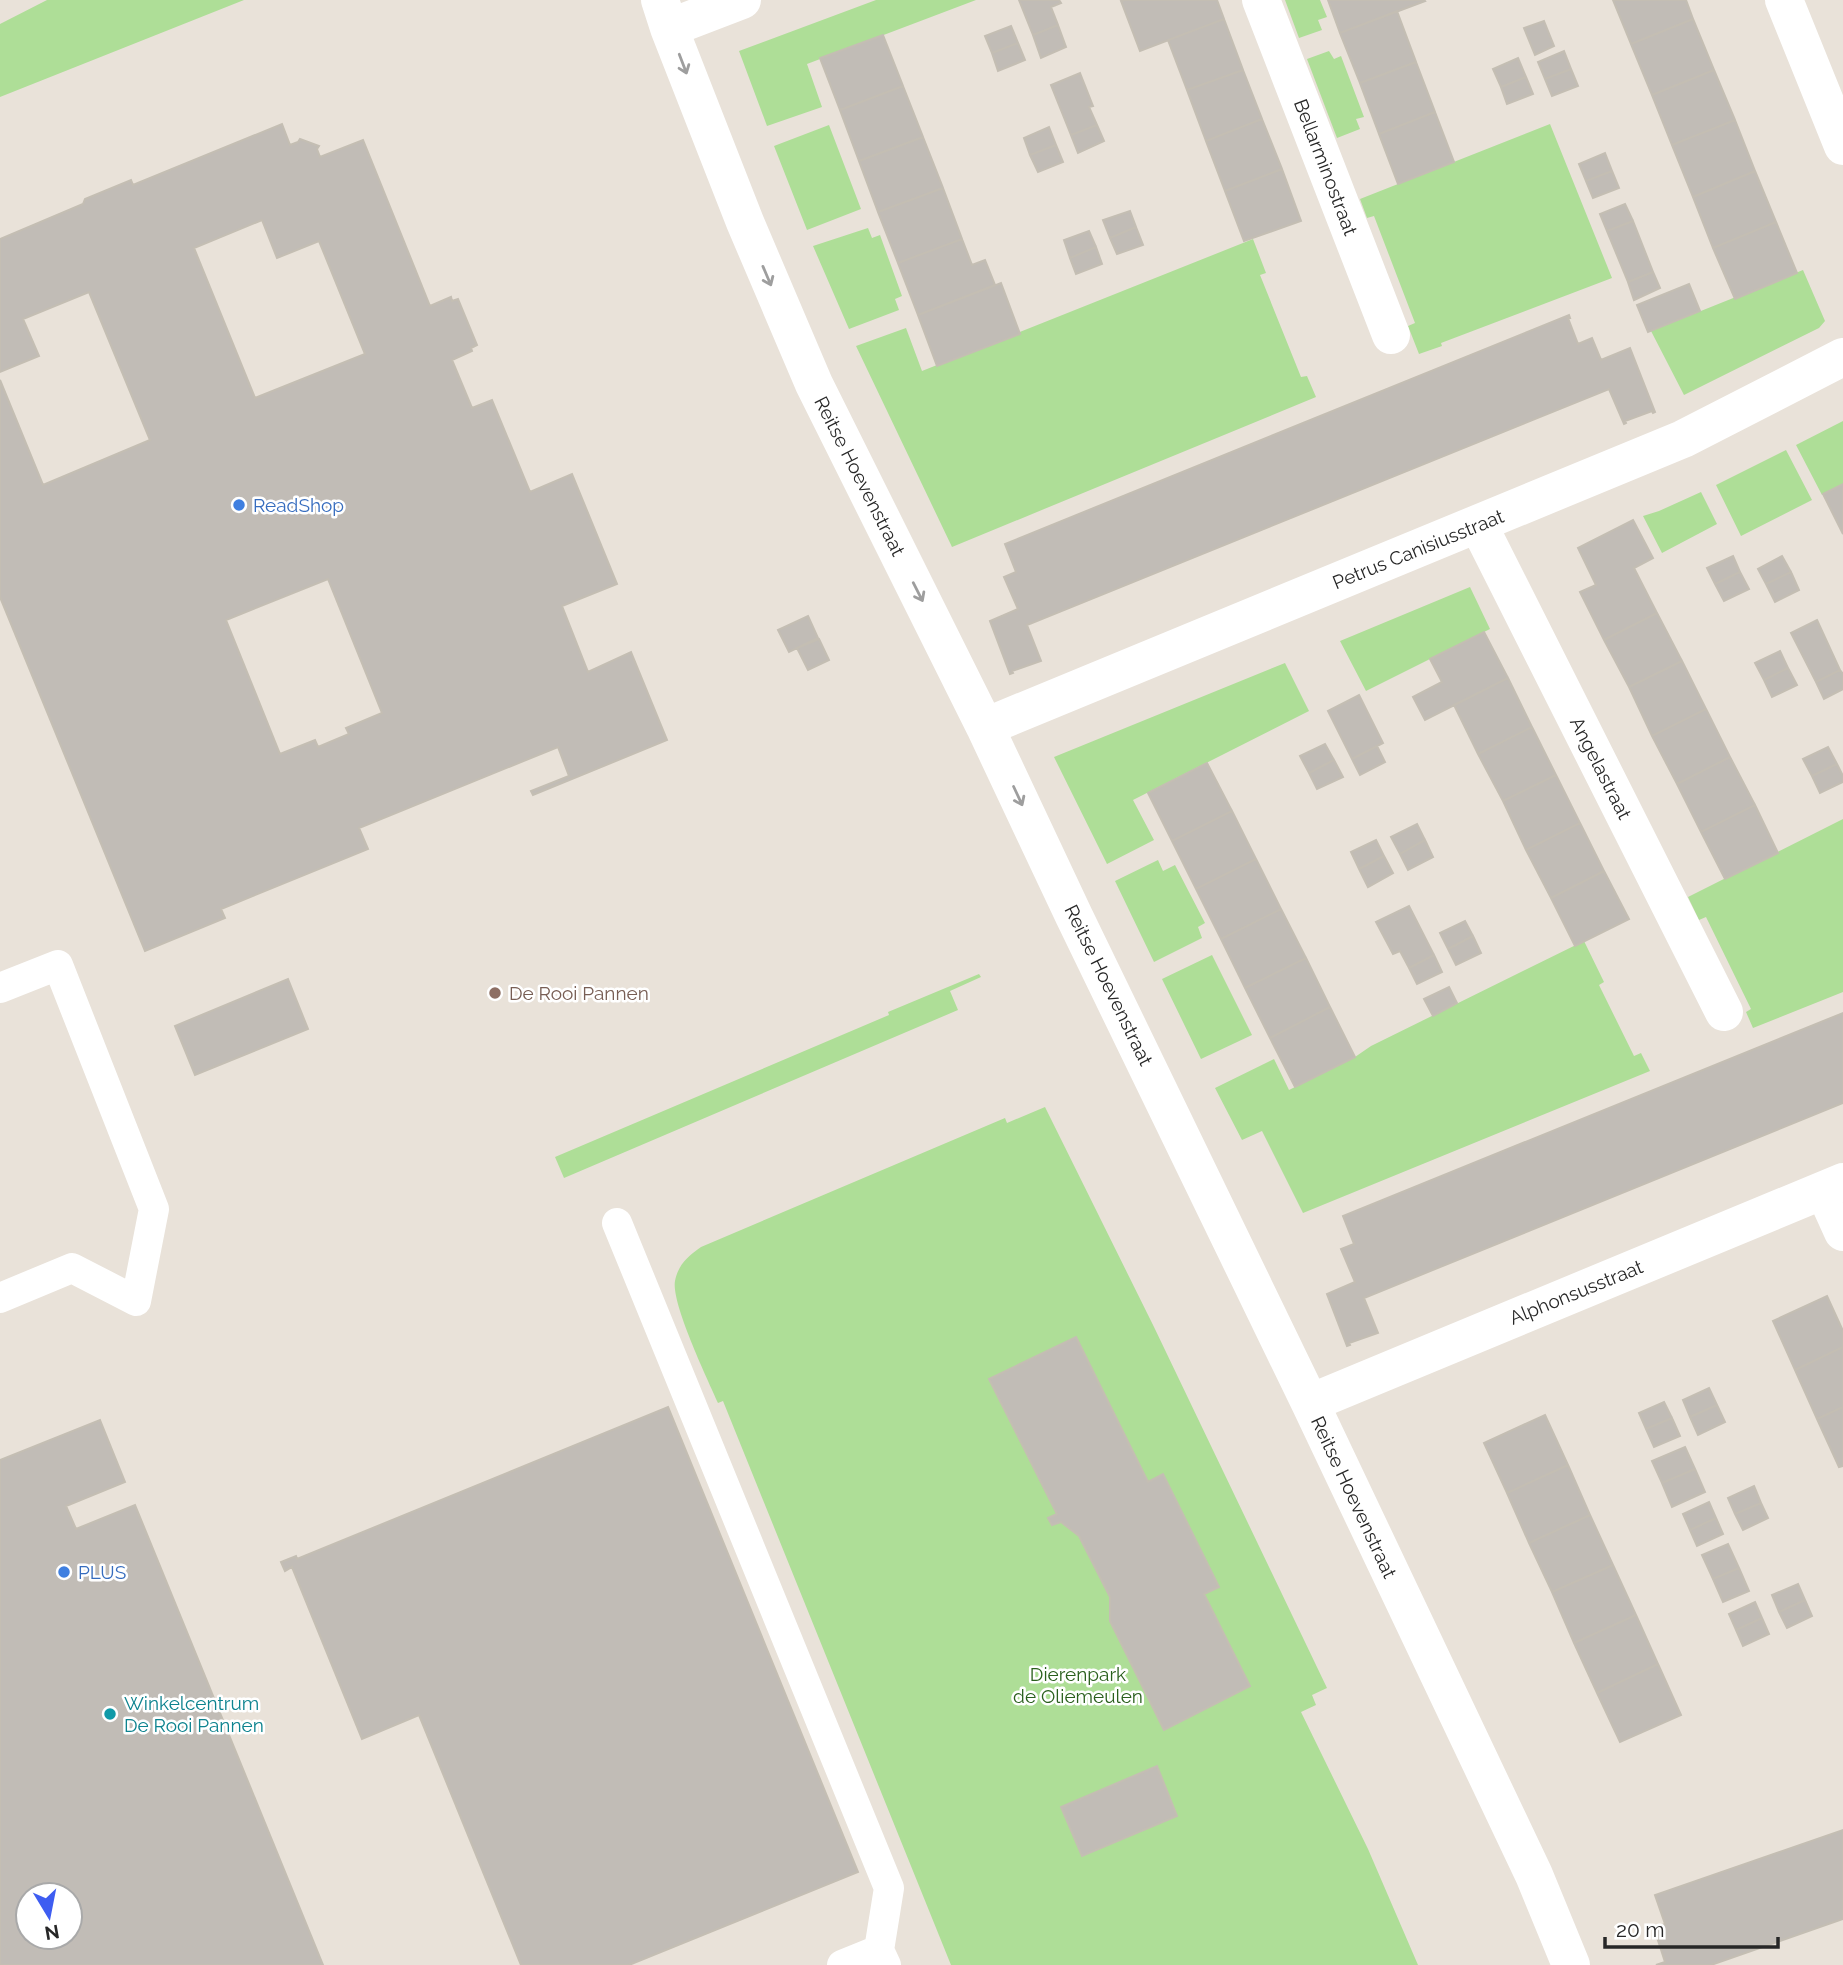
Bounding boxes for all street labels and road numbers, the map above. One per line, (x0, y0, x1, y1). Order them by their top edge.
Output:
street label: Bellarminostraat (1290, 96, 1362, 239)
street label: Reitse Hoevenstraat (810, 393, 910, 560)
street label: Petrus Canisiusstraat (1329, 504, 1507, 593)
street label: Angelastraat (1566, 713, 1636, 823)
street label: Reitse Hoevenstraat (1060, 901, 1158, 1070)
street label: Alphonsusstraat (1506, 1255, 1647, 1329)
street label: Reitse Hoevenstraat (1307, 1413, 1401, 1582)

